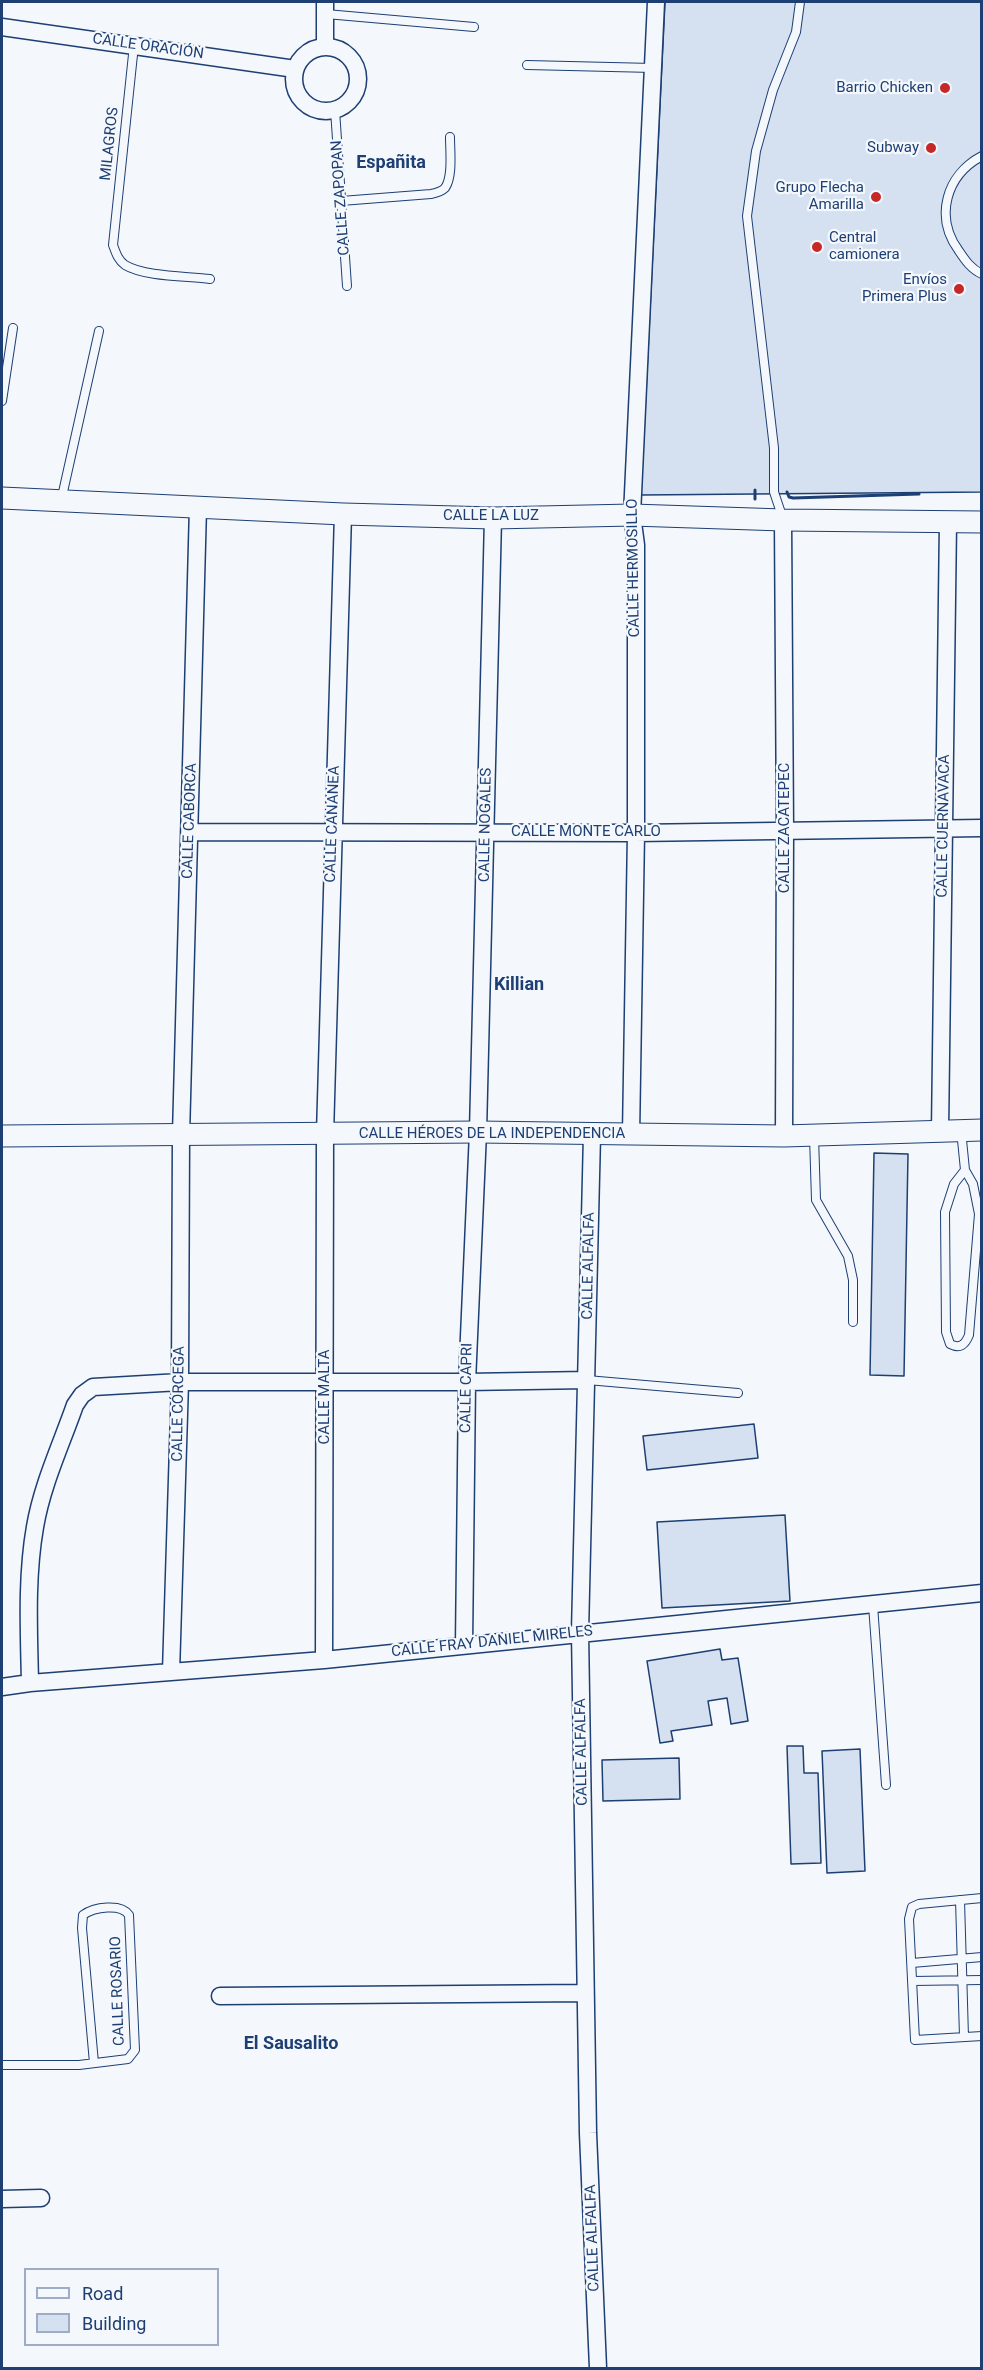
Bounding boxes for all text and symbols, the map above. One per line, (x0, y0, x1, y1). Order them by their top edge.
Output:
street label: CALLE ORACIÓN (91, 30, 205, 64)
place label: Barrio Chicken (836, 79, 933, 97)
marker: Barrio Chicken (938, 81, 952, 95)
street label: MILAGROS (97, 106, 123, 182)
place label: Subway (867, 139, 919, 157)
street label: CALLE ZAPOPAN (328, 140, 354, 256)
marker: Subway (924, 141, 938, 155)
district label: Españita (356, 152, 426, 174)
place label: Grupo Flecha Amarilla (776, 179, 864, 214)
marker: Grupo Flecha Amarilla (869, 190, 883, 204)
place label: Central camionera (829, 229, 900, 264)
marker: Central camionera (810, 240, 824, 254)
place label: Envíos Primera Plus (862, 271, 947, 306)
marker: Envíos Primera Plus (952, 282, 966, 296)
street label: CALLE HERMOSILLO (624, 498, 644, 638)
street label: CALLE LA LUZ (443, 507, 539, 525)
street label: CALLE CUERNAVACA (934, 754, 954, 898)
street label: CALLE CABORCA (179, 763, 201, 879)
street label: CALLE ZACATEPEC (776, 763, 794, 893)
street label: CALLE CANANEA (322, 765, 344, 883)
street label: CALLE NOGALES (476, 768, 496, 882)
street label: CALLE MONTE CARLO (511, 823, 661, 841)
district label: Killian (494, 974, 544, 996)
street label: CALLE HÉROES DE LA INDEPENDENCIA (359, 1125, 625, 1143)
street label: CALLE ALFALFA (579, 1212, 599, 1320)
street label: CALLE CAPRI (457, 1343, 477, 1433)
street label: CALLE CÓRCEGA (169, 1346, 189, 1462)
street label: CALLE MALTA (316, 1349, 334, 1445)
street label: CALLE FRAY DANIEL MIRELES (390, 1622, 594, 1662)
street label: CALLE ALFALFA (572, 1698, 592, 1806)
street label: CALLE ROSARIO (107, 1936, 129, 2046)
district label: El Sausalito (244, 2033, 338, 2055)
street label: CALLE ALFALFA (582, 2184, 604, 2292)
legend (24, 2268, 219, 2346)
text: Road (82, 2283, 123, 2304)
text: Building (82, 2313, 146, 2334)

